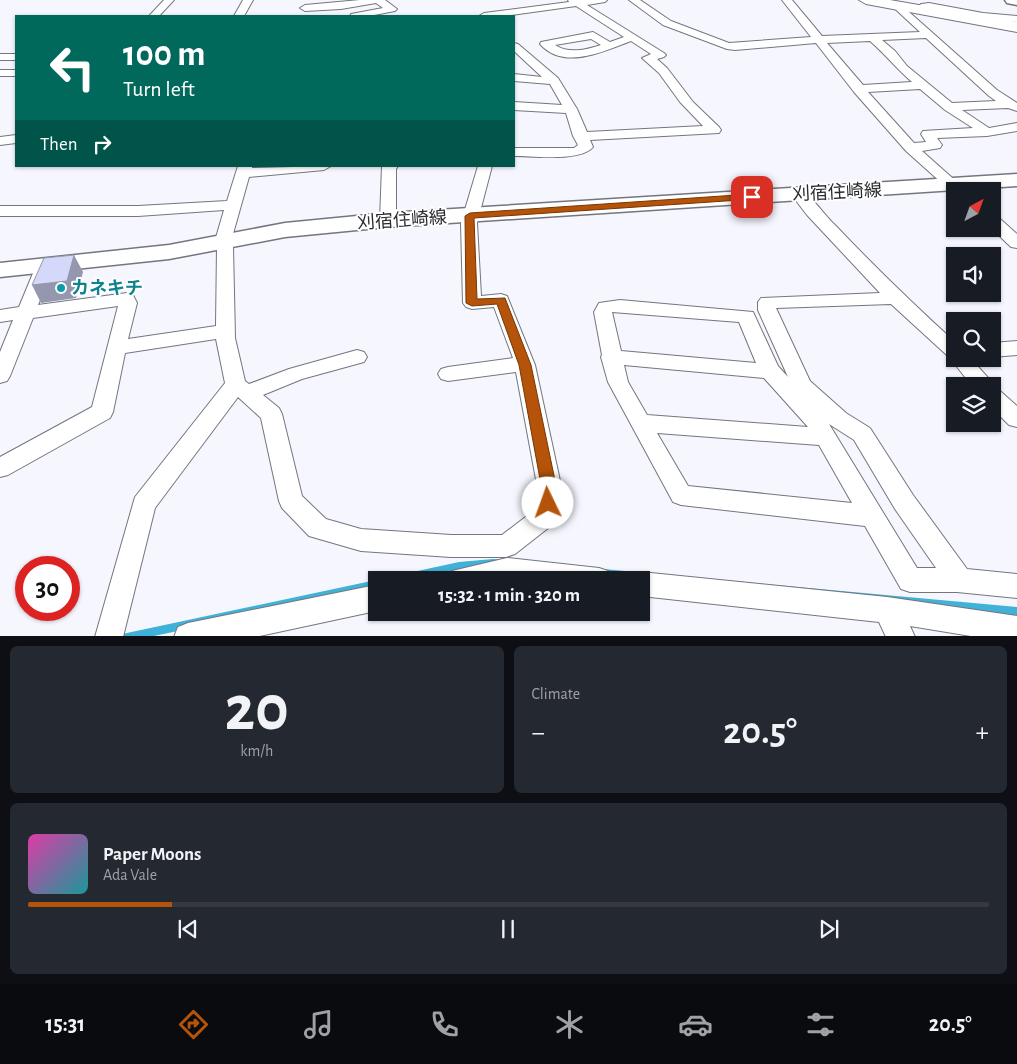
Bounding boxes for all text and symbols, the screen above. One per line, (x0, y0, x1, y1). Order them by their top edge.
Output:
icon: left (40, 35, 105, 100)
text: 100 m (123, 37, 206, 72)
text: Turn left (123, 78, 195, 100)
icon: right (88, 130, 116, 158)
text: Then (40, 135, 78, 154)
pin (731, 176, 773, 218)
street label: 刈宿住崎線 (792, 180, 882, 204)
north arrow (946, 182, 1001, 238)
map controls (946, 182, 1001, 432)
icon: arrive (738, 183, 766, 211)
street label: 刈宿住崎線 (356, 207, 448, 233)
button: sound (946, 247, 1001, 302)
place label: カネキチ (71, 279, 143, 298)
marker: カネキチ (55, 282, 67, 294)
button: search (946, 312, 1001, 367)
button: layers (946, 377, 1001, 432)
position arrow (521, 476, 573, 528)
speed limit sign: 30 (15, 556, 80, 621)
text: 15:32 · 1 min · 320 m (438, 586, 580, 605)
text: 20 (225, 677, 289, 742)
text: Climate (532, 686, 580, 702)
text: 20.5° (723, 713, 797, 751)
text: − (532, 719, 545, 747)
text: + (976, 719, 989, 747)
text: km/h (240, 743, 273, 759)
text: Paper Moons (103, 845, 201, 864)
text: Ada Vale (103, 867, 157, 883)
icon: previous (174, 915, 202, 943)
icon: pause (494, 915, 522, 943)
icon: next (815, 915, 843, 943)
icon: directions (176, 1007, 211, 1042)
icon: music (301, 1007, 336, 1042)
icon: phone (427, 1007, 462, 1042)
icon: climate (552, 1007, 587, 1042)
icon: car (678, 1007, 713, 1042)
icon: filters (803, 1007, 838, 1042)
text: 15:31 (45, 1013, 85, 1035)
text: 20.5° (929, 1013, 972, 1035)

